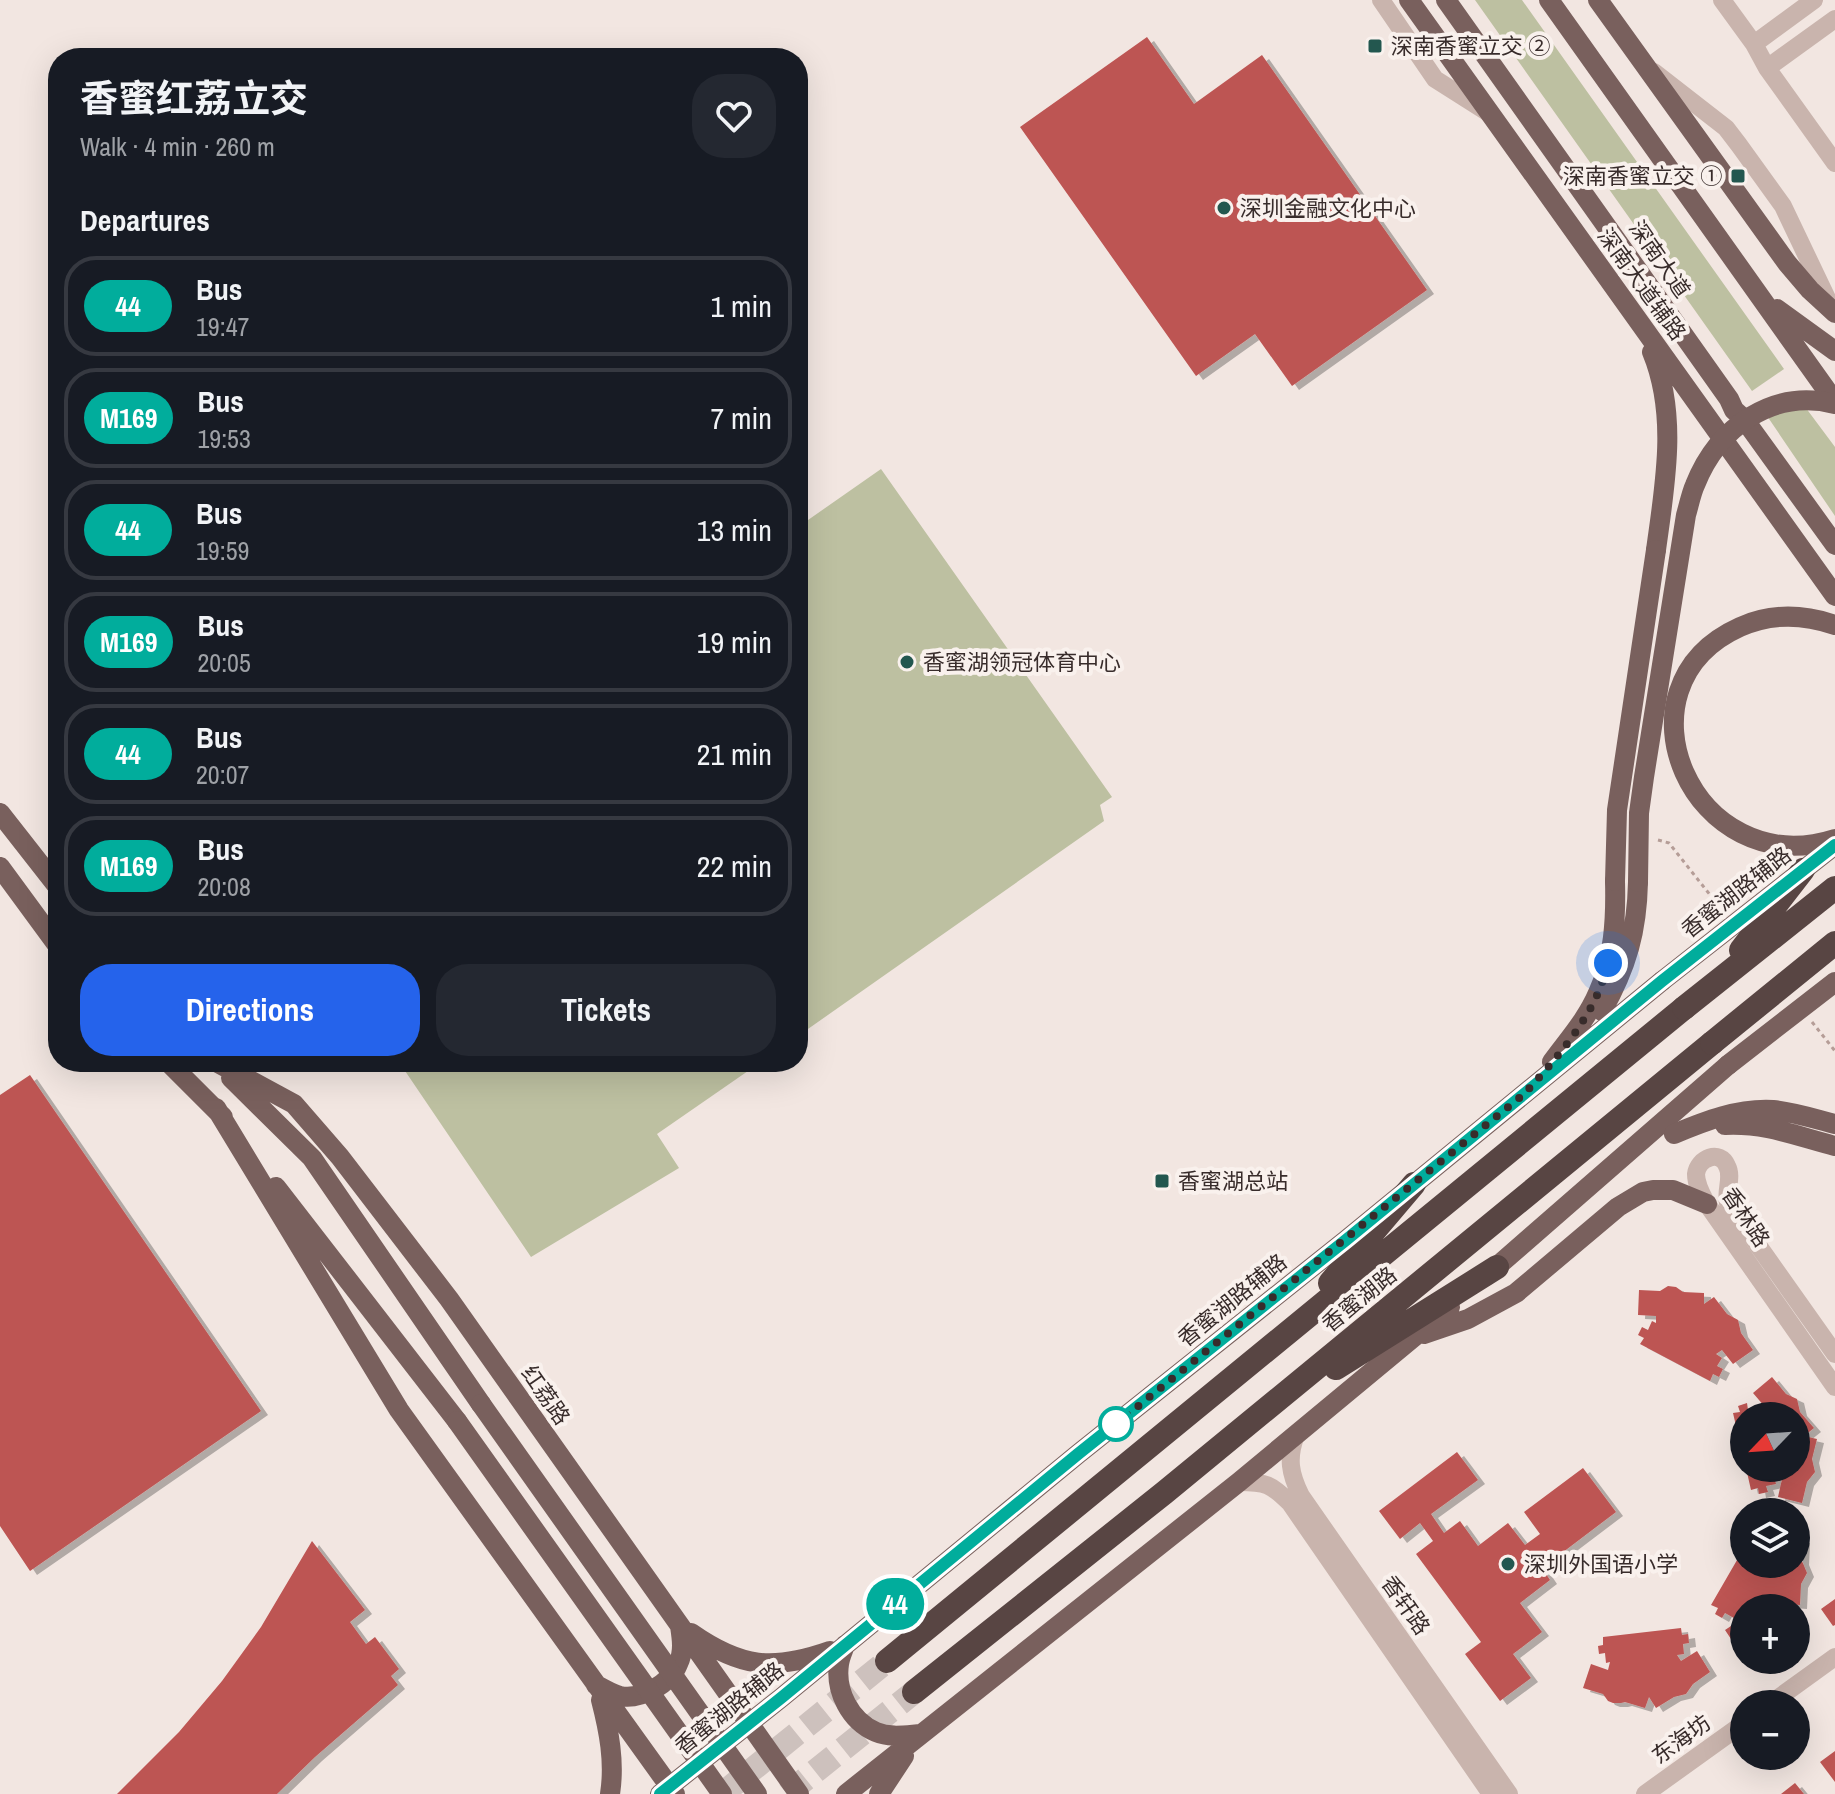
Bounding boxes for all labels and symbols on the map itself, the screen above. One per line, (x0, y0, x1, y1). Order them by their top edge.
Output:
place label: 深南香蜜立交 ② (1391, 31, 1550, 61)
marker: 深南香蜜立交 ② (1366, 37, 1384, 55)
place label: 深南香蜜立交 ① (1563, 161, 1722, 191)
marker: 深南香蜜立交 ① (1729, 167, 1747, 185)
place label: 深圳金融文化中心 (1240, 193, 1416, 223)
marker: 深圳金融文化中心 (1215, 199, 1233, 217)
street label: 深南大道 (1622, 214, 1698, 304)
street label: 深南大道辅路 (1591, 222, 1693, 346)
place label: 香蜜湖领冠体育中心 (923, 647, 1121, 677)
marker: 香蜜湖领冠体育中心 (898, 653, 916, 671)
street label: 香蜜湖路辅路 (1675, 840, 1797, 944)
your location (1588, 943, 1628, 983)
place label: 香蜜湖总站 (1178, 1166, 1288, 1196)
marker: 香蜜湖总站 (1153, 1172, 1171, 1190)
street label: 香林路 (1715, 1181, 1777, 1253)
street label: 香蜜湖路辅路 (1171, 1247, 1293, 1353)
street label: 香蜜湖路 (1315, 1260, 1403, 1338)
street label: 红荔路 (515, 1359, 577, 1431)
north arrow (1730, 1402, 1810, 1482)
unlabelled marker (1099, 1407, 1133, 1441)
place label: 深圳外国语小学 (1524, 1549, 1678, 1579)
marker: 深圳外国语小学 (1499, 1555, 1517, 1573)
street label: 香轩路 (1375, 1569, 1437, 1641)
line badge: 44 (859, 1578, 931, 1630)
street label: 香蜜湖路辅路 (668, 1655, 790, 1761)
street label: 东海坊 (1645, 1707, 1717, 1771)

